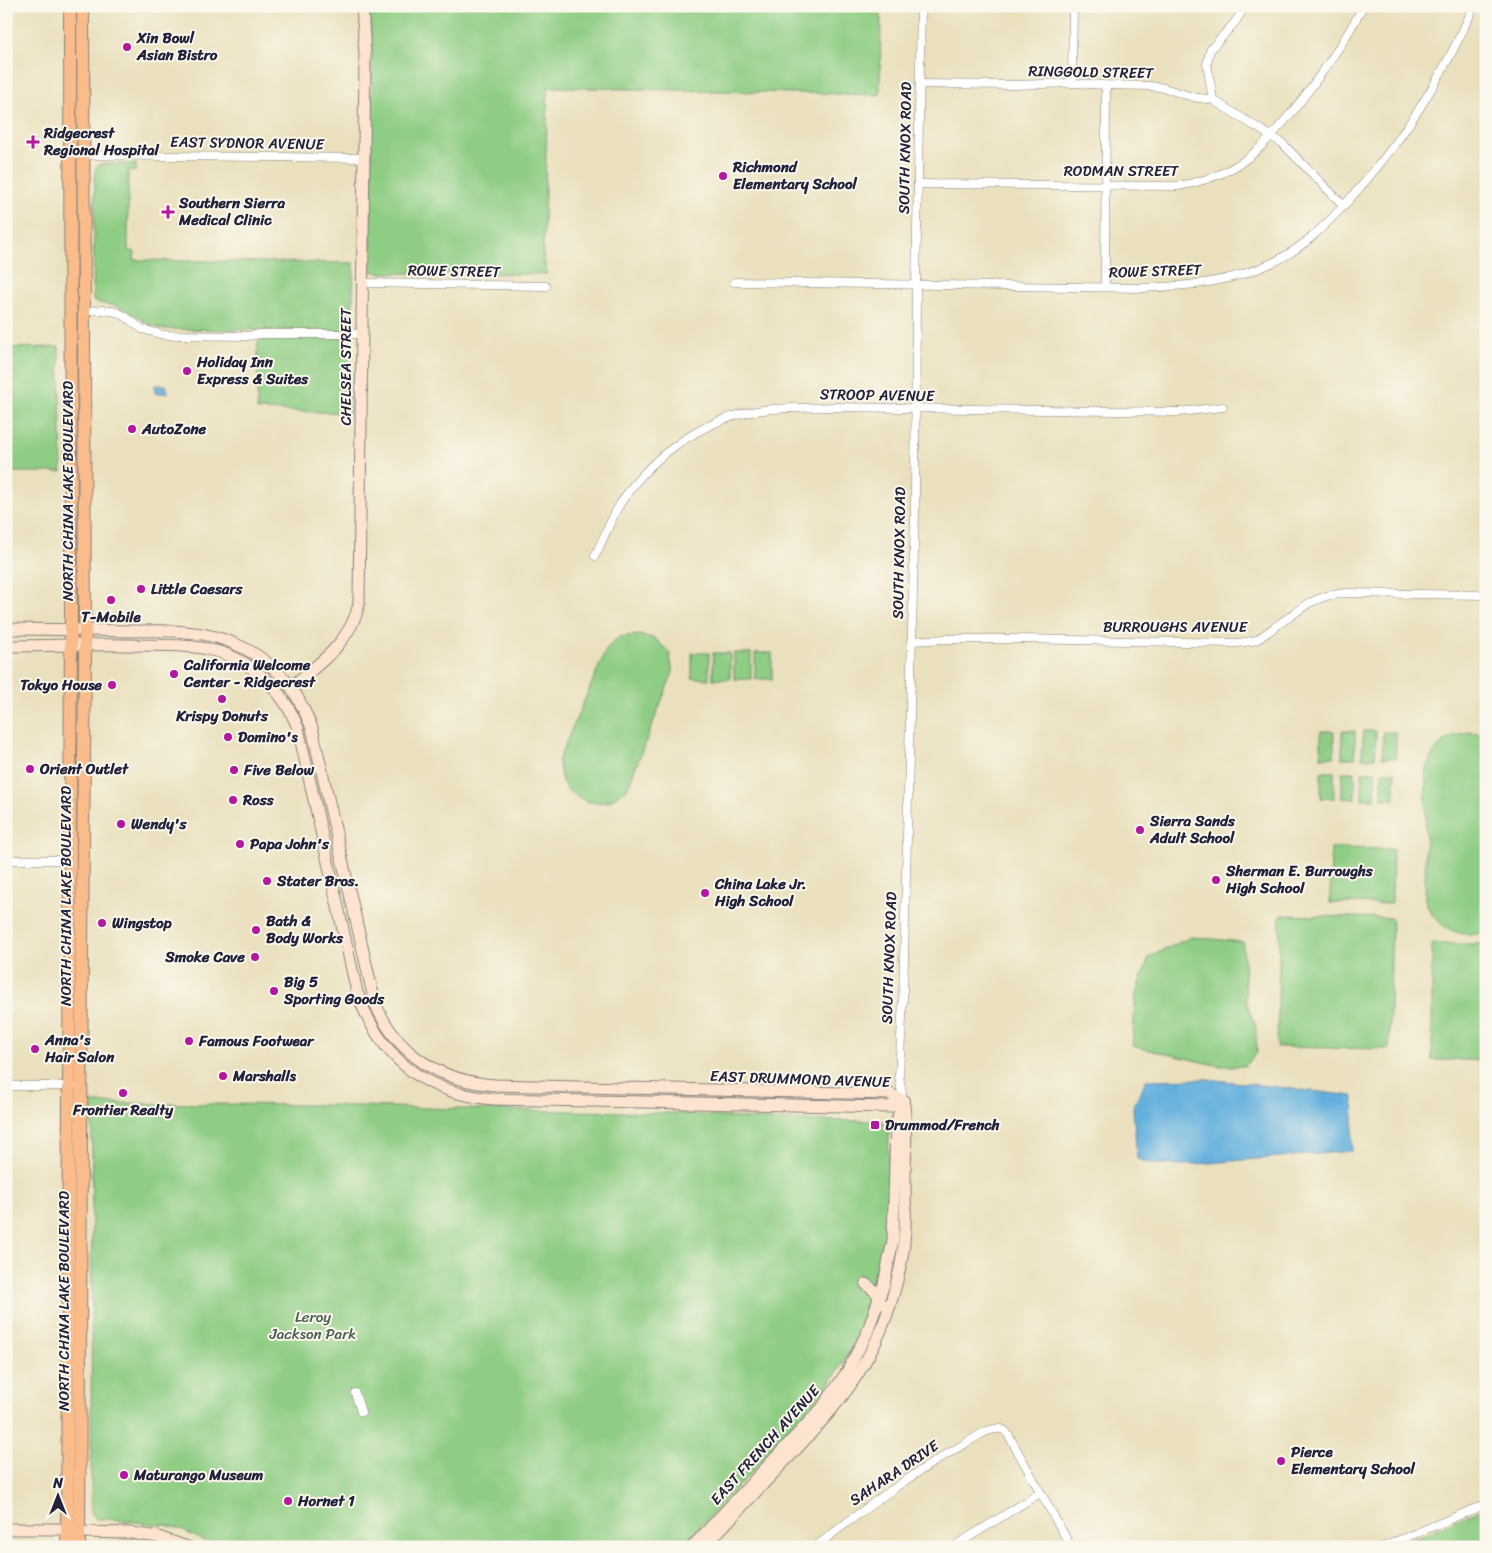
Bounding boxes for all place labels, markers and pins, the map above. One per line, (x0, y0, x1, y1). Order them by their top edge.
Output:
place label: Xin Bowl Asian Bistro (136, 25, 218, 68)
marker: Xin Bowl Asian Bistro (121, 41, 133, 53)
place label: Ridgecrest Regional Hospital (43, 120, 160, 163)
marker: Ridgecrest Regional Hospital (26, 135, 40, 149)
place label: Richmond Elementary School (732, 154, 858, 197)
marker: Richmond Elementary School (717, 170, 729, 182)
place label: Southern Sierra Medical Clinic (178, 190, 285, 233)
marker: Southern Sierra Medical Clinic (161, 205, 175, 219)
place label: Holiday Inn Express & Suites (196, 349, 309, 392)
marker: Holiday Inn Express & Suites (181, 365, 193, 377)
place label: AutoZone (141, 416, 206, 442)
marker: AutoZone (126, 423, 138, 435)
place label: Little Caesars (151, 576, 244, 602)
marker: Little Caesars (135, 583, 147, 595)
marker: T-Mobile (105, 594, 117, 606)
place label: T-Mobile (81, 604, 142, 630)
place label: California Welcome Center - Ridgecrest (183, 652, 316, 695)
marker: California Welcome Center - Ridgecrest (168, 668, 180, 680)
place label: Tokyo House (20, 672, 102, 698)
marker: Tokyo House (106, 679, 118, 691)
marker: Krispy Donuts (216, 693, 228, 705)
place label: Krispy Donuts (175, 703, 269, 729)
place label: Domino's (238, 724, 298, 750)
marker: Domino's (222, 731, 234, 743)
place label: Orient Outlet (39, 756, 129, 782)
place label: Five Below (243, 757, 315, 783)
marker: Orient Outlet (24, 763, 36, 775)
marker: Five Below (228, 764, 240, 776)
place label: Ross (242, 787, 275, 813)
marker: Ross (227, 794, 239, 806)
place label: Sierra Sands Adult School (1149, 808, 1236, 851)
place label: Wendy's (131, 811, 188, 837)
marker: Wendy's (115, 818, 127, 830)
marker: Sierra Sands Adult School (1134, 824, 1146, 836)
place label: Papa John's (250, 831, 330, 857)
marker: Papa John's (234, 838, 246, 850)
place label: Sherman E. Burroughs High School (1225, 858, 1374, 901)
place label: Stater Bros. (276, 868, 359, 894)
place label: China Lake Jr. High School (714, 871, 806, 914)
marker: Sherman E. Burroughs High School (1210, 874, 1222, 886)
marker: Stater Bros. (261, 875, 273, 887)
marker: China Lake Jr. High School (699, 887, 711, 899)
place label: Bath & Body Works (266, 908, 344, 951)
place label: Wingstop (112, 910, 172, 936)
marker: Wingstop (96, 917, 108, 929)
marker: Bath & Body Works (250, 924, 262, 936)
place label: Smoke Cave (164, 944, 245, 970)
marker: Smoke Cave (249, 951, 261, 963)
place label: Big 5 Sporting Goods (283, 969, 385, 1012)
marker: Big 5 Sporting Goods (268, 985, 280, 997)
place label: Anna's Hair Salon (44, 1027, 115, 1070)
place label: Famous Footwear (198, 1028, 315, 1054)
marker: Famous Footwear (183, 1035, 195, 1047)
marker: Anna's Hair Salon (29, 1043, 41, 1055)
place label: Marshalls (232, 1063, 297, 1089)
marker: Marshalls (217, 1070, 229, 1082)
marker: Frontier Realty (117, 1087, 129, 1099)
place label: Frontier Realty (72, 1097, 174, 1123)
place label: Drummod/French (885, 1112, 1000, 1138)
marker: Drummod/French (869, 1119, 881, 1131)
place label: Pierce Elementary School (1291, 1439, 1416, 1482)
marker: Pierce Elementary School (1275, 1455, 1287, 1467)
place label: Maturango Museum (133, 1462, 264, 1488)
marker: Maturango Museum (118, 1469, 130, 1481)
place label: Hornet 1 (297, 1488, 355, 1514)
marker: Hornet 1 (282, 1495, 294, 1507)

